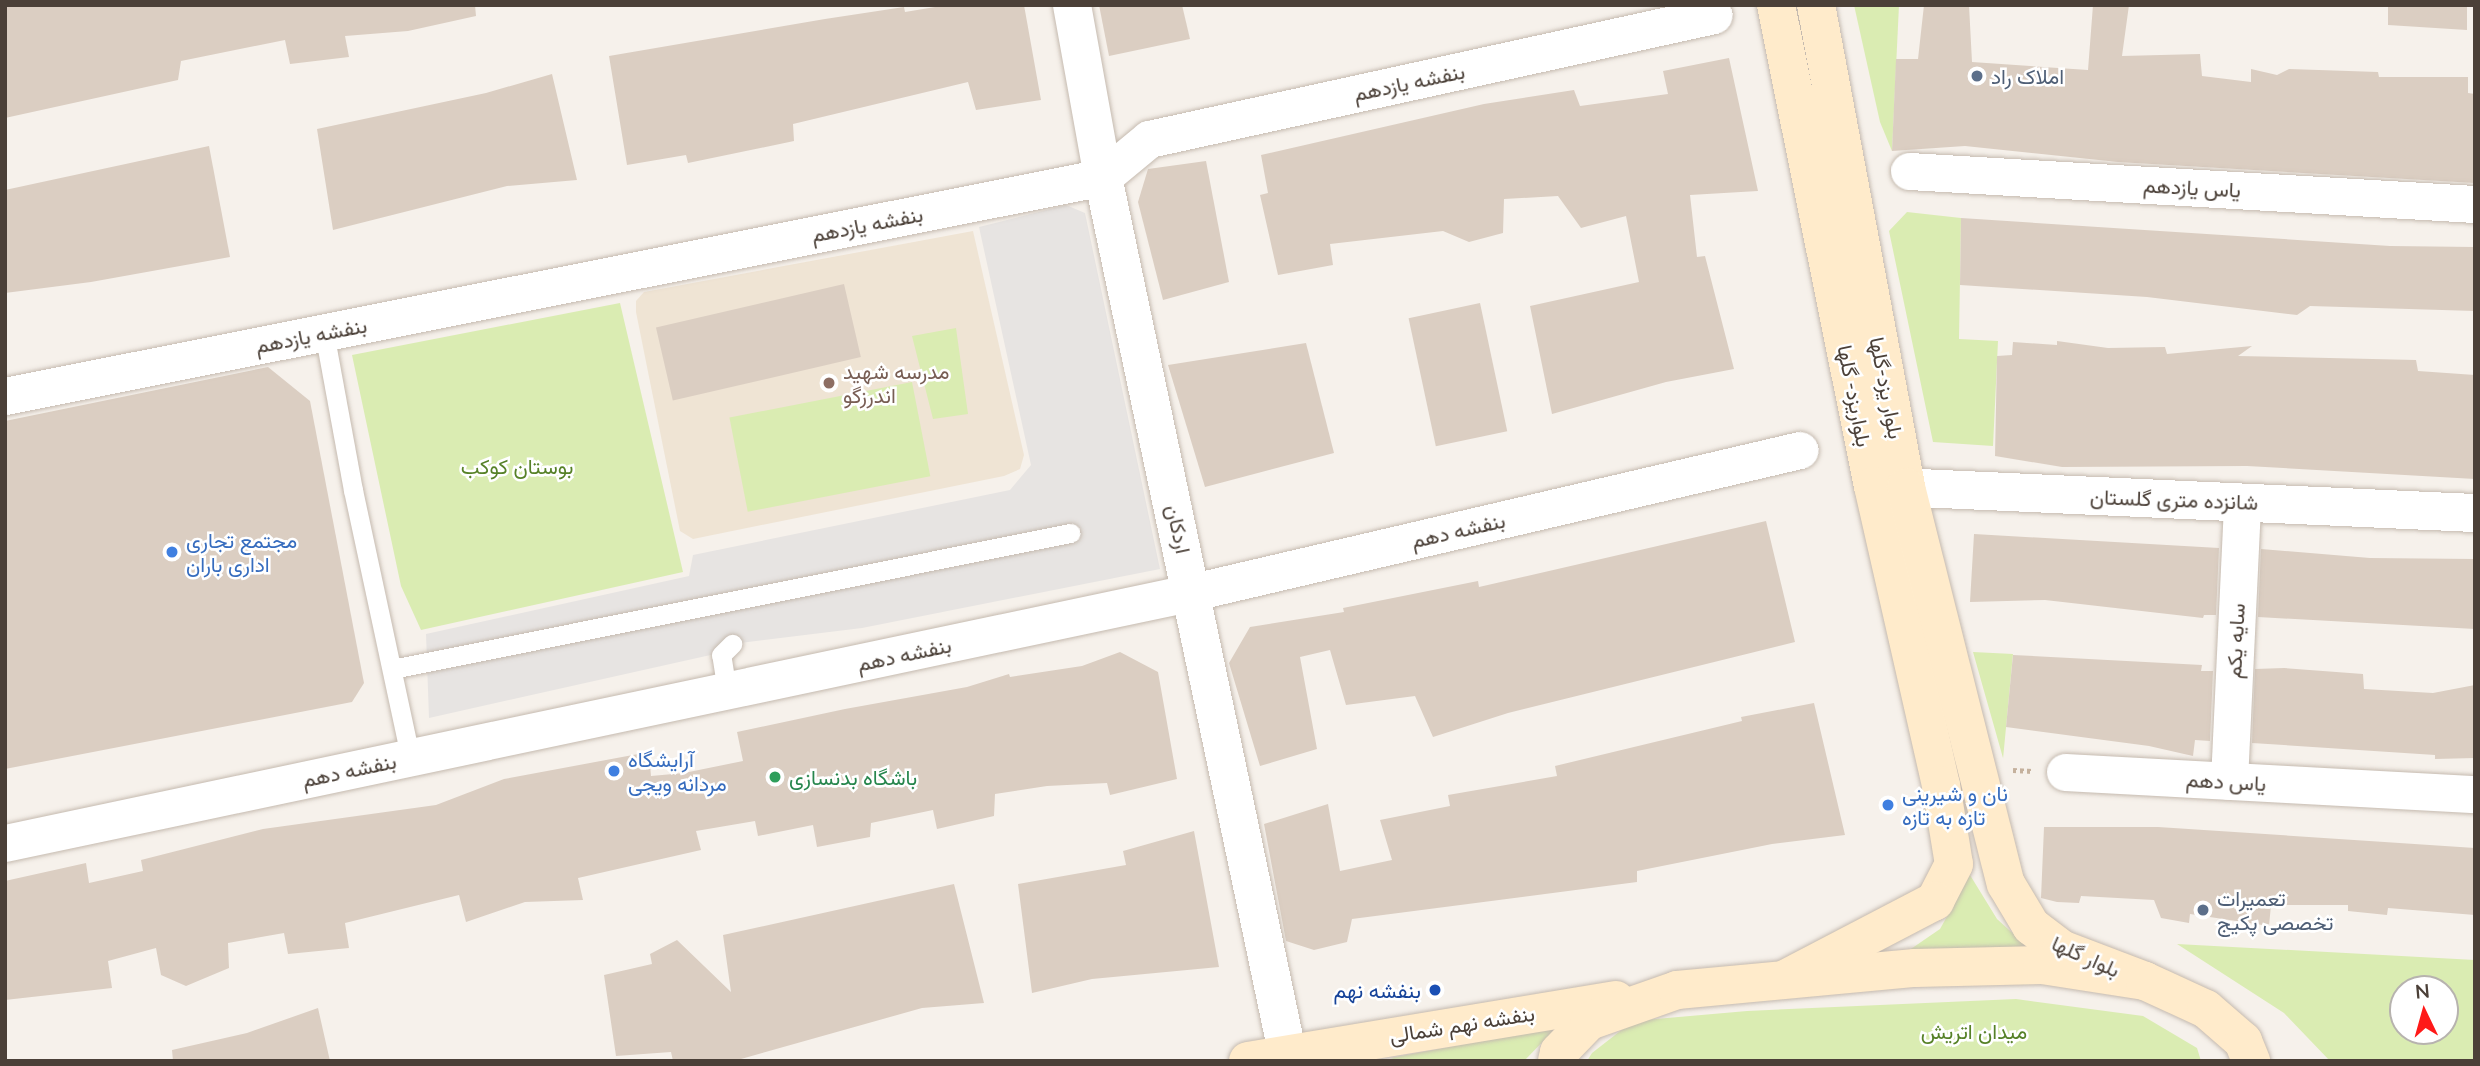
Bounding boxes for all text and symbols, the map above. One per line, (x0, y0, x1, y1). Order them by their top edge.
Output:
street label: بنفشه یازدهم (1351, 58, 1467, 106)
place label: املاک راد (1991, 63, 2064, 89)
marker: املاک راد (1969, 68, 1985, 84)
street label: یاس یازدهم (2143, 172, 2241, 202)
street label: بنفشه یازدهم (809, 201, 925, 247)
street label: بنفشه یازدهم (253, 312, 369, 358)
street label: بلوار یزد-گلها (1865, 335, 1909, 441)
street label: بلواریزد- گلها (1833, 343, 1877, 449)
place label: مدرسه شهید اندرزگو (843, 358, 950, 408)
marker: مدرسه شهید اندرزگو (821, 375, 837, 391)
park label: بوستان کوکب (461, 453, 573, 479)
street label: شانزده متری گلستان (2090, 483, 2258, 515)
street label: اردکان (1162, 502, 1196, 556)
street label: بنفشه دهم (1409, 507, 1507, 553)
place label: مجتمع تجاری اداری باران (186, 527, 297, 577)
marker: مجتمع تجاری اداری باران (164, 544, 180, 560)
street label: سایه یکم (2220, 603, 2250, 679)
street label: بنفشه دهم (855, 632, 953, 676)
place label: آرایشگاه مردانه ویجی (628, 746, 727, 796)
street label: بنفشه دهم (300, 748, 398, 792)
marker: آرایشگاه مردانه ویجی (606, 763, 622, 779)
place label: باشگاه بدنسازی (789, 764, 917, 790)
street label: یاس دهم (2185, 766, 2267, 796)
marker: باشگاه بدنسازی (767, 769, 783, 785)
place label: نان و شیرینی تازه به تازه (1902, 780, 2008, 830)
marker: نان و شیرینی تازه به تازه (1880, 797, 1896, 813)
place label: تعمیرات تخصصی پکیج (2217, 885, 2333, 935)
marker: تعمیرات تخصصی پکیج (2195, 902, 2211, 918)
street label: بلوار گلها (2048, 930, 2124, 982)
north arrow (2389, 975, 2459, 1045)
place label: بنفشه نهم (1334, 977, 1421, 1003)
text: N (2414, 978, 2431, 1003)
marker: بنفشه نهم (1427, 982, 1443, 998)
street label: بنفشه نهم شمالی (1388, 1000, 1536, 1048)
park label: میدان اتریش (1921, 1018, 2027, 1044)

